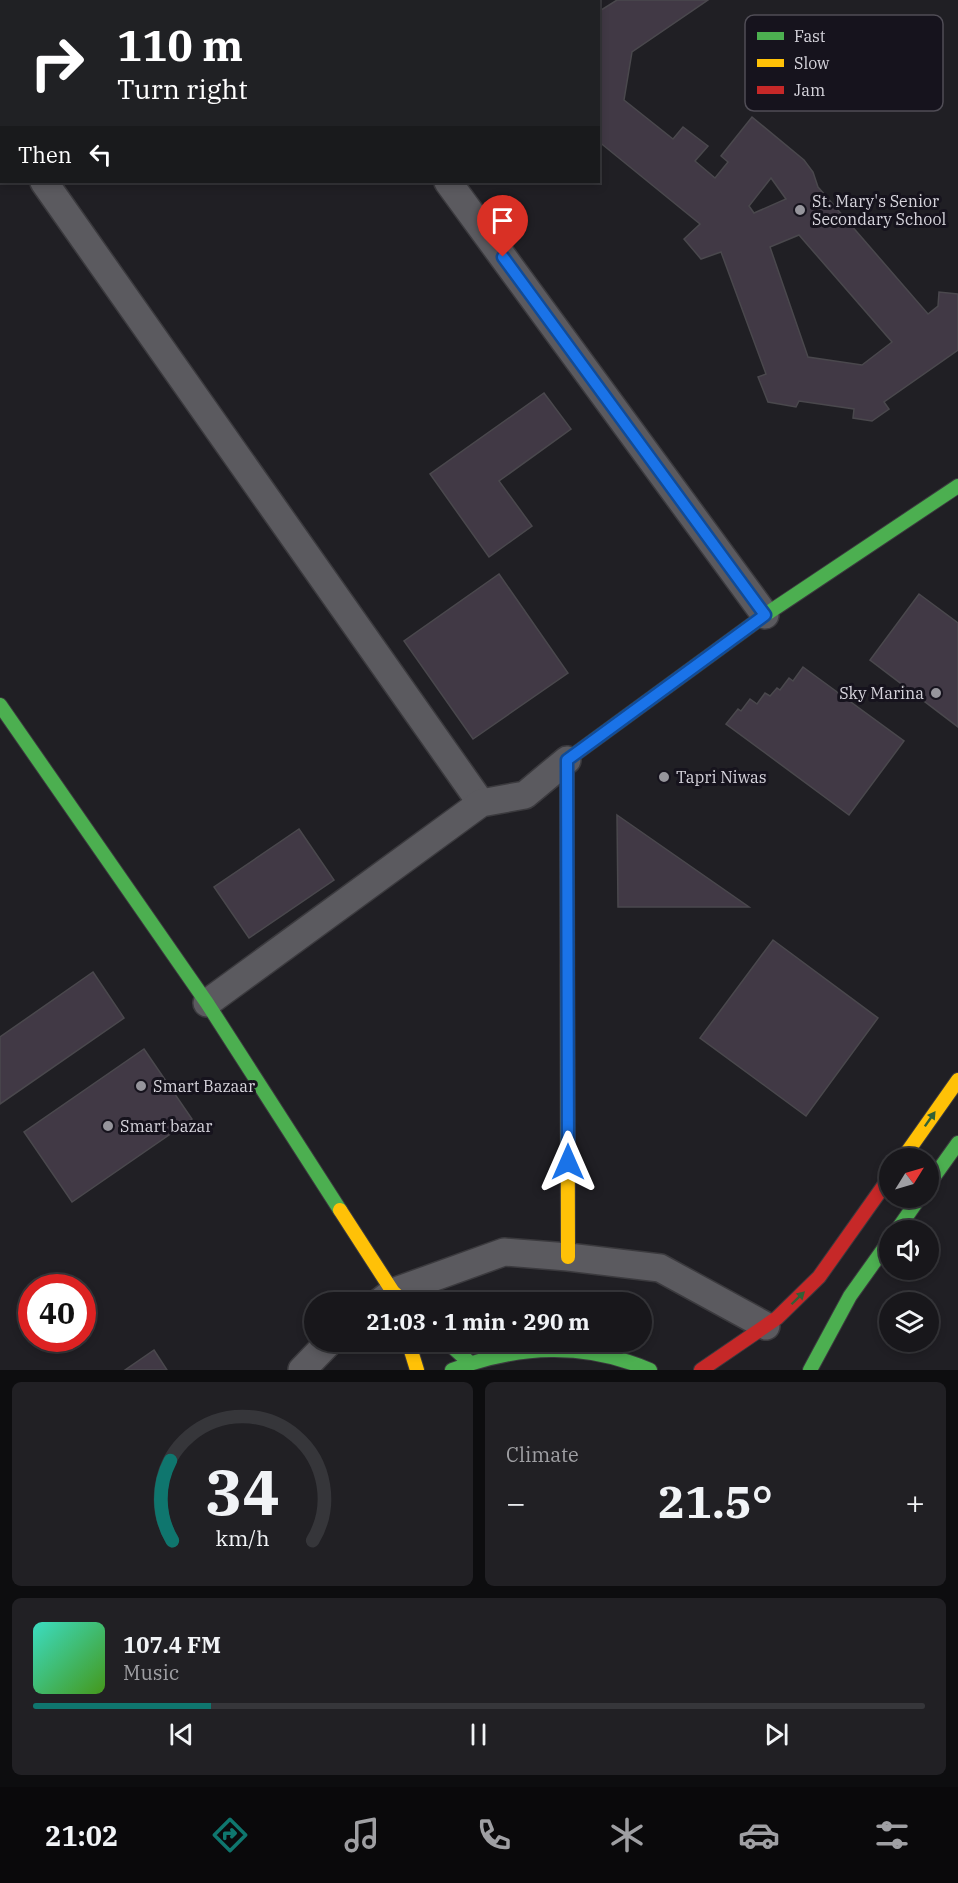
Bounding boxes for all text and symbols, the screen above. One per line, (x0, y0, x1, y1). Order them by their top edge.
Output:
legend (745, 15, 943, 111)
text: 110 m (117, 18, 243, 73)
icon: right (18, 24, 96, 102)
text: Fast (794, 26, 826, 46)
text: Slow (794, 53, 830, 73)
text: Turn right (117, 71, 248, 106)
text: Jam (794, 80, 825, 100)
icon: left (84, 138, 117, 171)
text: Then (18, 140, 72, 169)
place label: St. Mary's Senior Secondary School (812, 191, 946, 229)
pin (477, 195, 528, 257)
marker: St. Mary's Senior Secondary School (793, 203, 807, 217)
icon: arrive (486, 204, 519, 237)
place label: Sky Marina (839, 683, 924, 703)
marker: Sky Marina (929, 686, 943, 700)
place label: Tapri Niwas (676, 767, 767, 787)
marker: Tapri Niwas (657, 770, 671, 784)
place label: Smart Bazaar (153, 1076, 255, 1096)
marker: Smart Bazaar (134, 1079, 148, 1093)
one-way arrow (924, 1111, 936, 1126)
place label: Smart bazar (120, 1116, 212, 1136)
marker: Smart bazar (101, 1119, 115, 1133)
position arrow (536, 1130, 600, 1194)
north arrow (879, 1148, 939, 1208)
map controls (879, 1148, 939, 1352)
button: sound (879, 1220, 939, 1280)
speed limit sign: 40 (18, 1274, 96, 1352)
one-way arrow (790, 1291, 805, 1305)
button: layers (879, 1292, 939, 1352)
text: 21:03 · 1 min · 290 m (366, 1307, 590, 1336)
text: Climate (506, 1441, 579, 1468)
text: 34 (205, 1451, 280, 1532)
text: 21.5° (658, 1472, 773, 1530)
text: − (506, 1481, 526, 1524)
text: + (905, 1481, 925, 1524)
text: km/h (215, 1524, 270, 1552)
text: 107.4 FM (123, 1630, 221, 1659)
text: Music (123, 1659, 179, 1686)
icon: previous (165, 1718, 198, 1751)
icon: pause (462, 1718, 495, 1751)
icon: next (760, 1718, 793, 1751)
icon: directions (209, 1814, 251, 1856)
icon: music (341, 1814, 383, 1856)
icon: phone (473, 1814, 515, 1856)
icon: climate (606, 1814, 648, 1856)
icon: car (738, 1814, 780, 1856)
icon: filters (871, 1814, 913, 1856)
text: 21:02 (45, 1818, 118, 1853)

